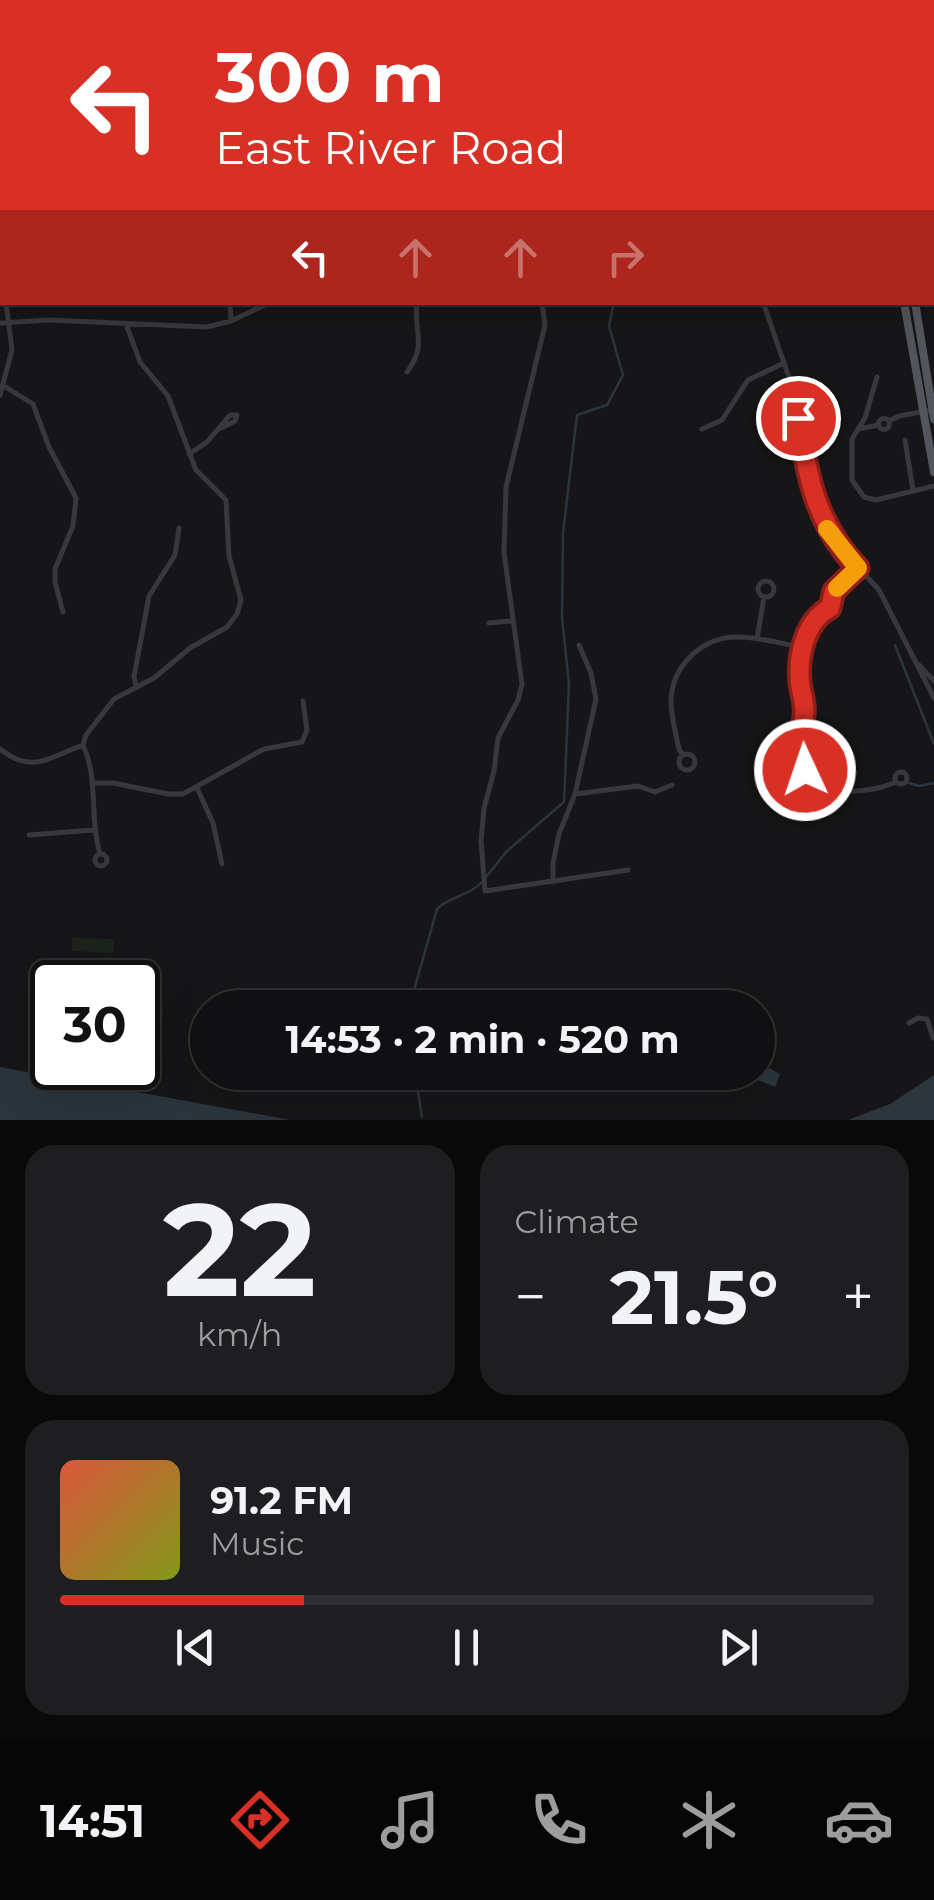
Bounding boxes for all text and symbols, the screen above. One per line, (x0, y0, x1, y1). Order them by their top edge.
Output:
text: 300 m (215, 34, 445, 120)
icon: left (50, 40, 180, 170)
text: East River Road (215, 120, 566, 175)
icon: left (283, 230, 338, 285)
icon: ahead (388, 230, 443, 285)
icon: ahead (493, 230, 548, 285)
icon: right (598, 230, 653, 285)
pin (756, 376, 841, 461)
icon: arrive (771, 391, 826, 446)
position arrow (753, 718, 857, 822)
speed limit sign: 30 (30, 960, 160, 1090)
text: 14:53 · 2 min · 520 m (285, 1016, 680, 1063)
text: 22 (163, 1170, 316, 1329)
text: Climate (515, 1202, 639, 1241)
text: 21.5° (610, 1251, 779, 1343)
text: − (515, 1263, 546, 1330)
text: + (842, 1263, 874, 1330)
text: km/h (197, 1315, 282, 1354)
text: 91.2 FM (210, 1477, 353, 1524)
text: Music (210, 1524, 304, 1563)
icon: previous (168, 1620, 223, 1675)
icon: pause (439, 1620, 494, 1675)
icon: next (711, 1620, 766, 1675)
icon: directions (225, 1785, 295, 1855)
icon: music (375, 1785, 445, 1855)
icon: phone (524, 1785, 594, 1855)
icon: climate (674, 1785, 744, 1855)
icon: car (824, 1785, 894, 1855)
text: 14:51 (40, 1793, 145, 1848)

